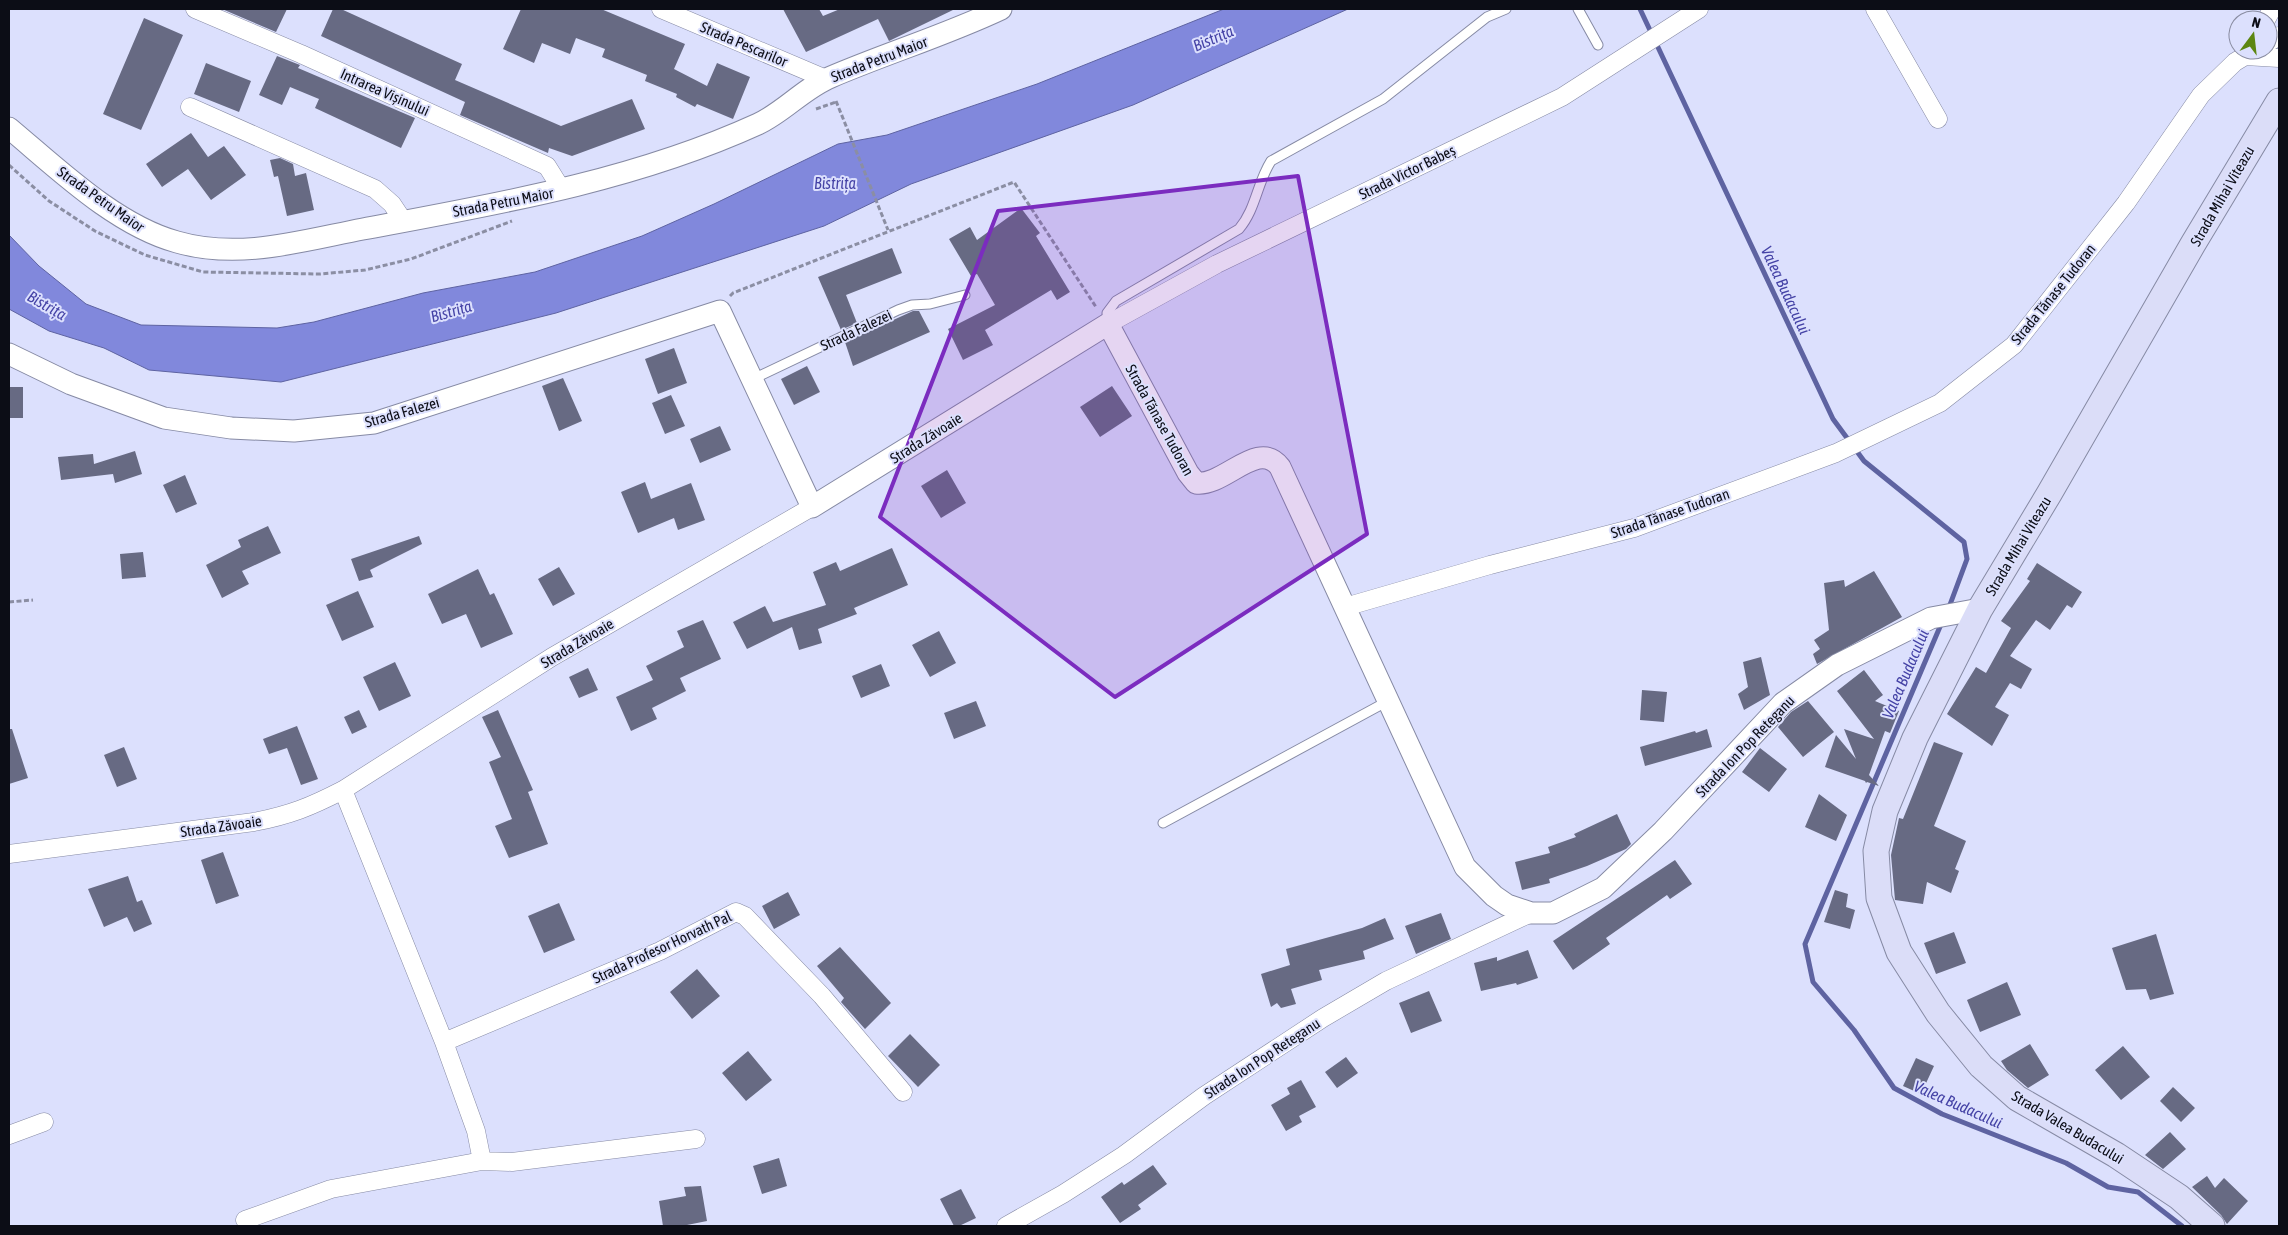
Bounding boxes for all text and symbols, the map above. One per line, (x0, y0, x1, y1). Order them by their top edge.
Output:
north arrow (2228, 10, 2278, 60)
text: N (2250, 14, 2262, 31)
street label: Strada Pescarilor (698, 18, 791, 70)
water label: Bistrița (1190, 21, 1237, 55)
street label: Strada Petru Maior (828, 33, 930, 85)
street label: Intrarea Vișinului (338, 65, 432, 119)
street label: Strada Victor Babeș (1356, 141, 1458, 203)
street label: Strada Mihai Viteazu (2187, 143, 2257, 249)
street label: Strada Petru Maior (54, 163, 148, 236)
water label: Bistrița (814, 174, 856, 193)
street label: Strada Petru Maior (451, 184, 555, 220)
street label: Strada Tănase Tudoran (2007, 240, 2099, 348)
water label: Valea Budacului (1758, 243, 1814, 337)
water label: Bistrița (24, 287, 70, 324)
water label: Bistrița (428, 296, 474, 326)
street label: Strada Falezei (818, 306, 894, 354)
street label: Strada Tănase Tudoran (1122, 361, 1198, 479)
street label: Strada Falezei (363, 393, 441, 431)
street label: Strada Zăvoaie (887, 409, 965, 467)
street label: Strada Tănase Tudoran (1608, 485, 1732, 541)
street label: Strada Mihai Viteazu (1982, 493, 2054, 599)
street label: Strada Zăvoaie (538, 615, 617, 671)
water label: Valea Budacului (1878, 626, 1932, 721)
street label: Strada Ion Pop Reteganu (1692, 692, 1798, 800)
street label: Strada Zăvoaie (179, 812, 263, 840)
street label: Strada Profesor Horvath Pal (590, 907, 734, 987)
street label: Strada Ion Pop Reteganu (1201, 1014, 1323, 1102)
water label: Valea Budacului (1911, 1076, 2005, 1132)
street label: Strada Valea Budacului (2009, 1087, 2127, 1167)

